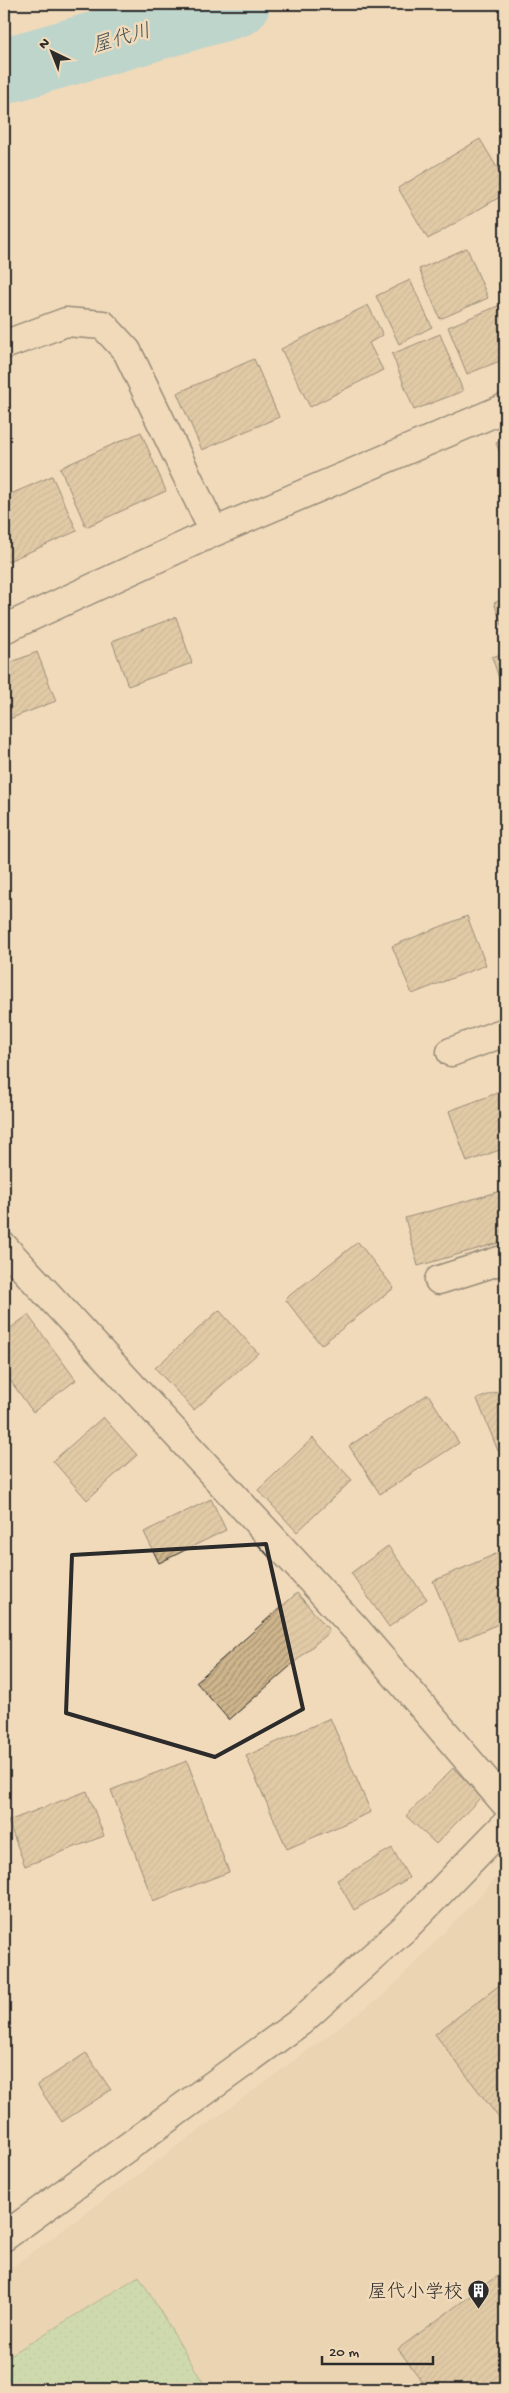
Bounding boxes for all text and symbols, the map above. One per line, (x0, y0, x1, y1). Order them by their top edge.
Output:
water label: 屋代川 (90, 20, 154, 60)
north arrow (28, 28, 78, 78)
text: N (36, 35, 54, 54)
building icon: 屋代小学校 (467, 2278, 491, 2309)
place label: 屋代小学校 (368, 2281, 463, 2305)
scale bar (322, 2333, 433, 2365)
text: 20 m (329, 2344, 359, 2362)

